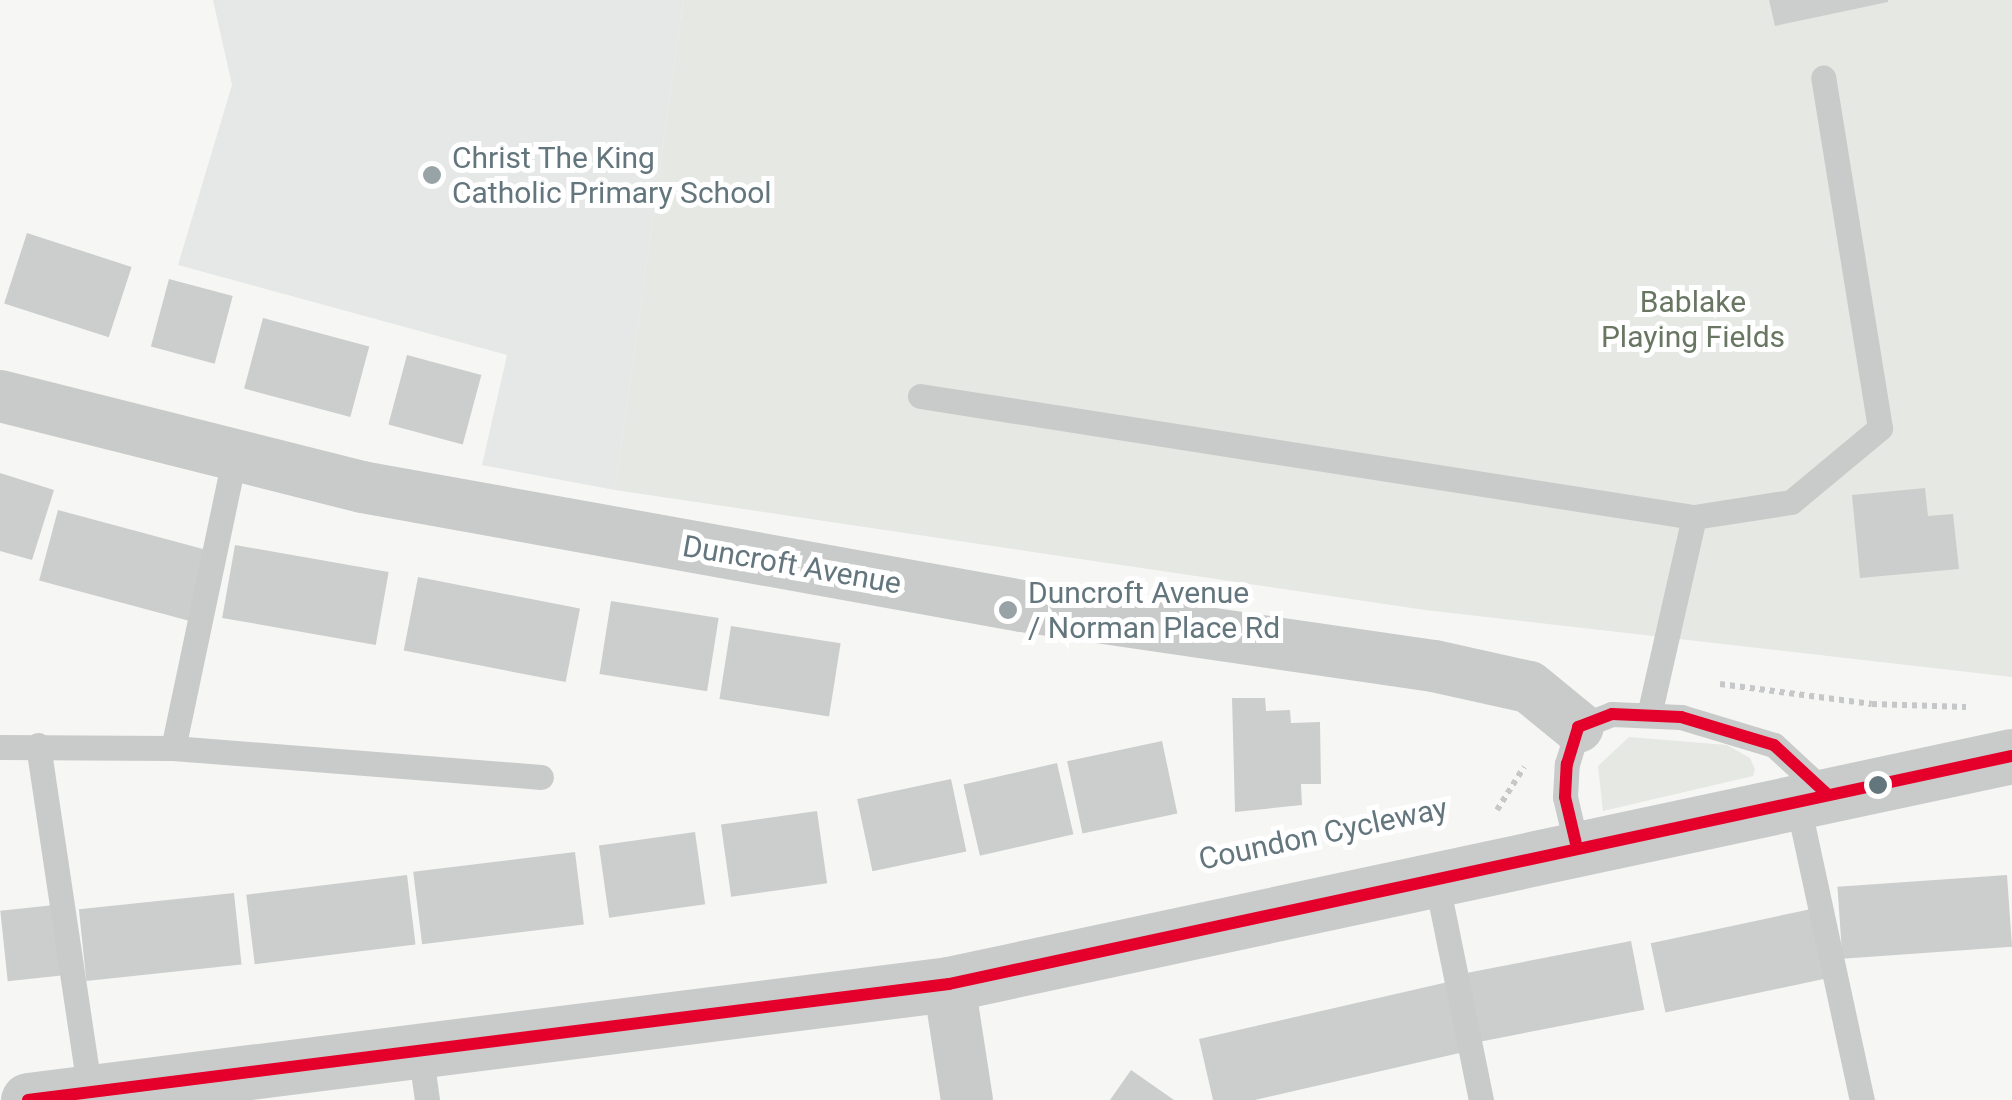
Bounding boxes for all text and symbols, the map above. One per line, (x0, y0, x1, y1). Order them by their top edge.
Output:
place label: Christ The King Catholic Primary School (452, 140, 772, 210)
marker: Christ The King Catholic Primary School (421, 164, 443, 186)
park label: Bablake Playing Fields (1601, 284, 1785, 354)
street label: Duncroft Avenue (680, 528, 904, 602)
place label: Duncroft Avenue / Norman Place Rd (1028, 575, 1280, 646)
marker: Duncroft Avenue / Norman Place Rd (997, 599, 1019, 621)
unlabelled marker (1868, 775, 1888, 795)
street label: Coundon Cycleway (1195, 790, 1451, 878)

